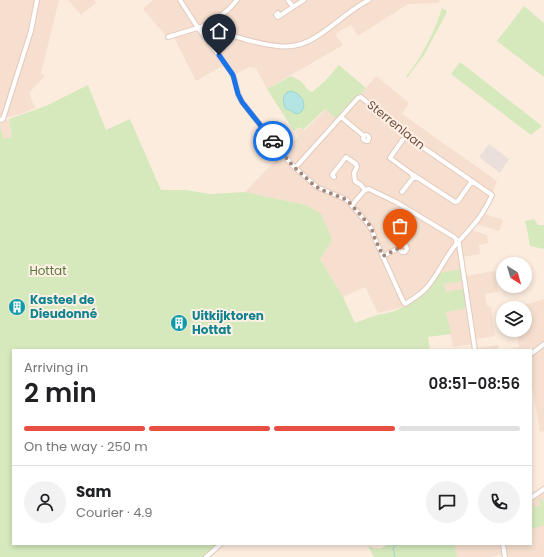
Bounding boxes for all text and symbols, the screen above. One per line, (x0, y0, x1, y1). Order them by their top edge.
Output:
pin (202, 14, 236, 55)
icon: home (208, 20, 230, 42)
street label: Sterrenlaan (364, 96, 429, 153)
courier (253, 121, 293, 161)
icon: car (262, 130, 284, 152)
pin (383, 209, 417, 250)
icon: bag (389, 215, 411, 237)
north arrow (496, 257, 532, 293)
map controls (496, 257, 532, 337)
park label: Hottat (29, 262, 67, 279)
place label: Kasteel de Dieudonné (30, 291, 98, 322)
building icon: Kasteel de Dieudonné (7, 297, 27, 317)
button: layers (496, 301, 532, 337)
place label: Uitkijktoren Hottat (192, 307, 264, 338)
building icon: Uitkijktoren Hottat (169, 313, 189, 333)
text: Arriving in (24, 358, 88, 377)
text: 08:51–08:56 (429, 373, 520, 394)
text: 2 min (24, 375, 97, 411)
text: On the way · 250 m (24, 437, 148, 456)
button: person (24, 481, 66, 523)
text: Sam (76, 481, 111, 502)
button: chat (426, 481, 468, 523)
button: phone (478, 481, 520, 523)
text: Courier · 4.9 (76, 503, 152, 522)

